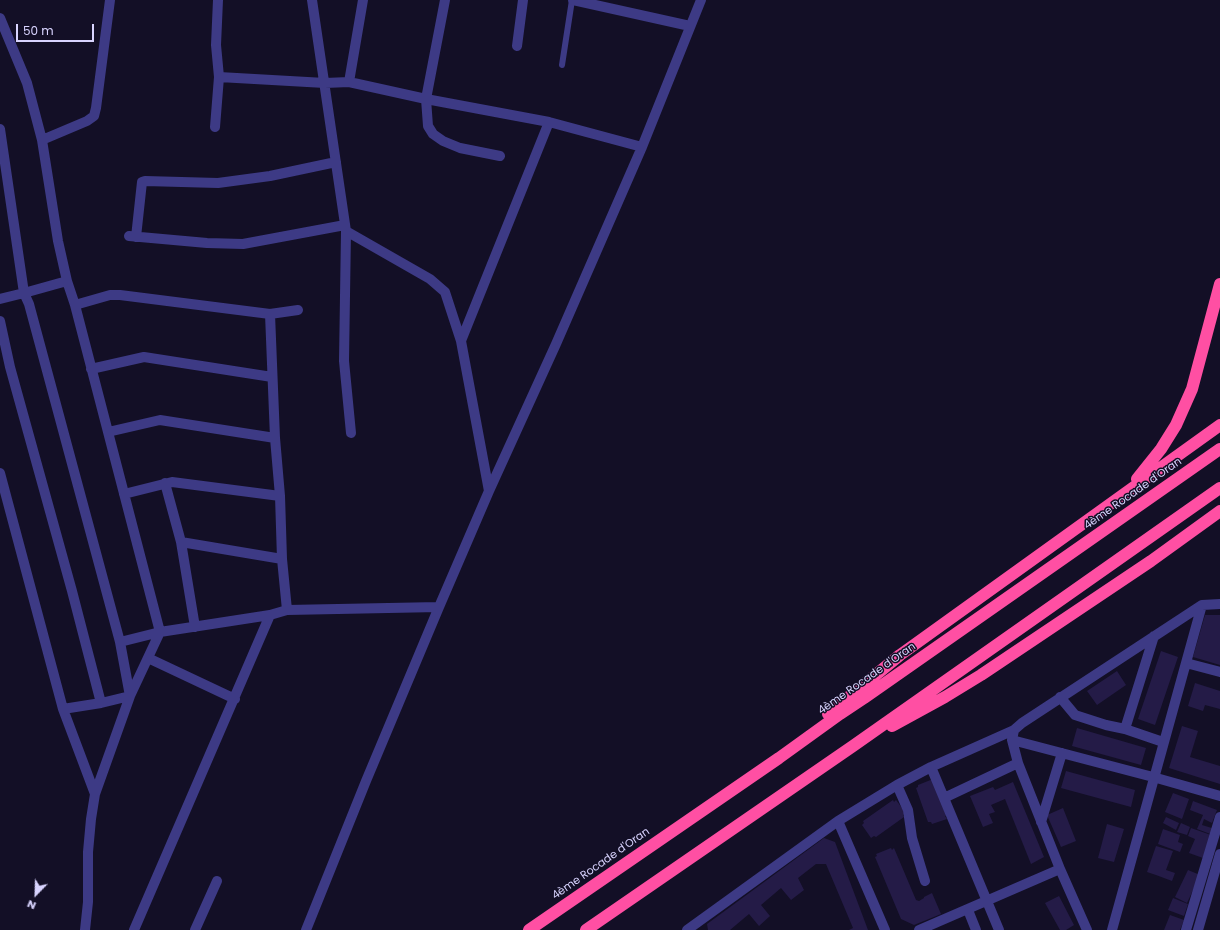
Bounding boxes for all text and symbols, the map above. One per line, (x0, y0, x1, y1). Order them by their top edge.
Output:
scale bar (18, 16, 96, 42)
text: 50 m (23, 22, 54, 39)
street label: 4ème Rocade d'Oran (1082, 455, 1184, 533)
street label: 4ème Rocade d'Oran (816, 640, 918, 718)
street label: 4ème Rocade d'Oran (550, 825, 652, 903)
north arrow (16, 874, 56, 914)
text: N (24, 896, 38, 914)

